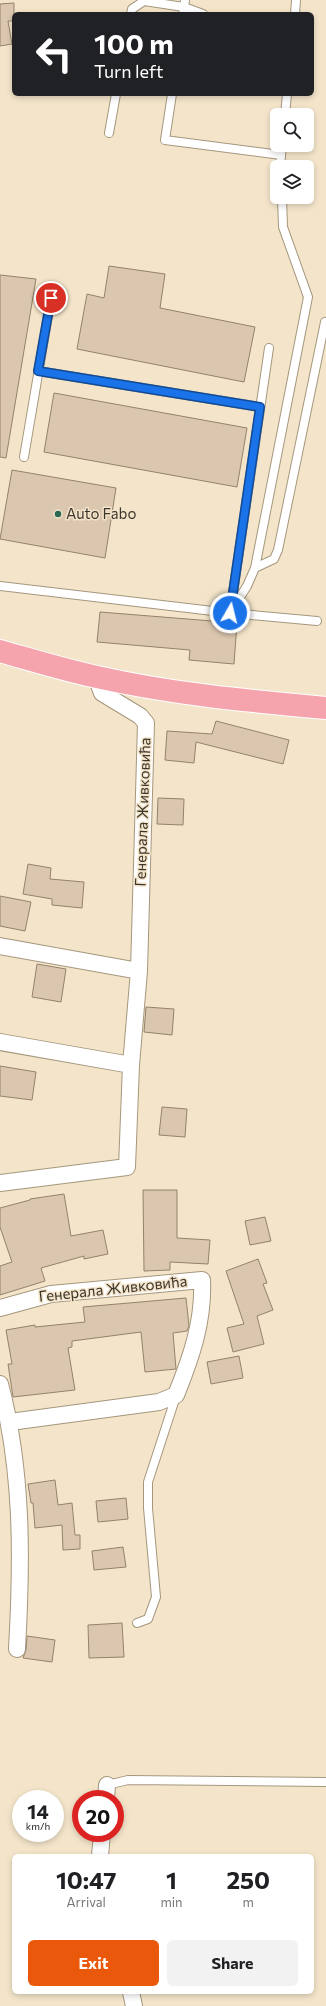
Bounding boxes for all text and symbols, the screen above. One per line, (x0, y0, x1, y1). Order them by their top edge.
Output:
text: 100 m (94, 26, 174, 60)
icon: left (28, 28, 80, 80)
text: Turn left (94, 60, 163, 82)
map controls (270, 108, 314, 204)
button: search (270, 108, 314, 152)
button: layers (270, 160, 314, 204)
pin (34, 281, 68, 315)
icon: arrive (40, 287, 62, 309)
place label: Auto Fabo (66, 504, 136, 522)
marker: Auto Fabo (53, 509, 63, 519)
position arrow (209, 592, 251, 634)
street label: Генерала Живковића (130, 737, 154, 887)
street label: Генерала Живковића (38, 1271, 188, 1305)
speed limit sign: 20 (72, 1790, 124, 1842)
text: 14 (27, 1799, 49, 1823)
text: km/h (26, 1820, 50, 1832)
text: 10:47 (56, 1865, 117, 1894)
text: 1 (166, 1865, 177, 1894)
text: 250 (226, 1865, 270, 1894)
text: Arrival (67, 1894, 106, 1910)
text: min (160, 1894, 183, 1910)
text: m (243, 1894, 254, 1910)
button: Exit (28, 1940, 159, 1986)
button: Share (167, 1940, 298, 1986)

